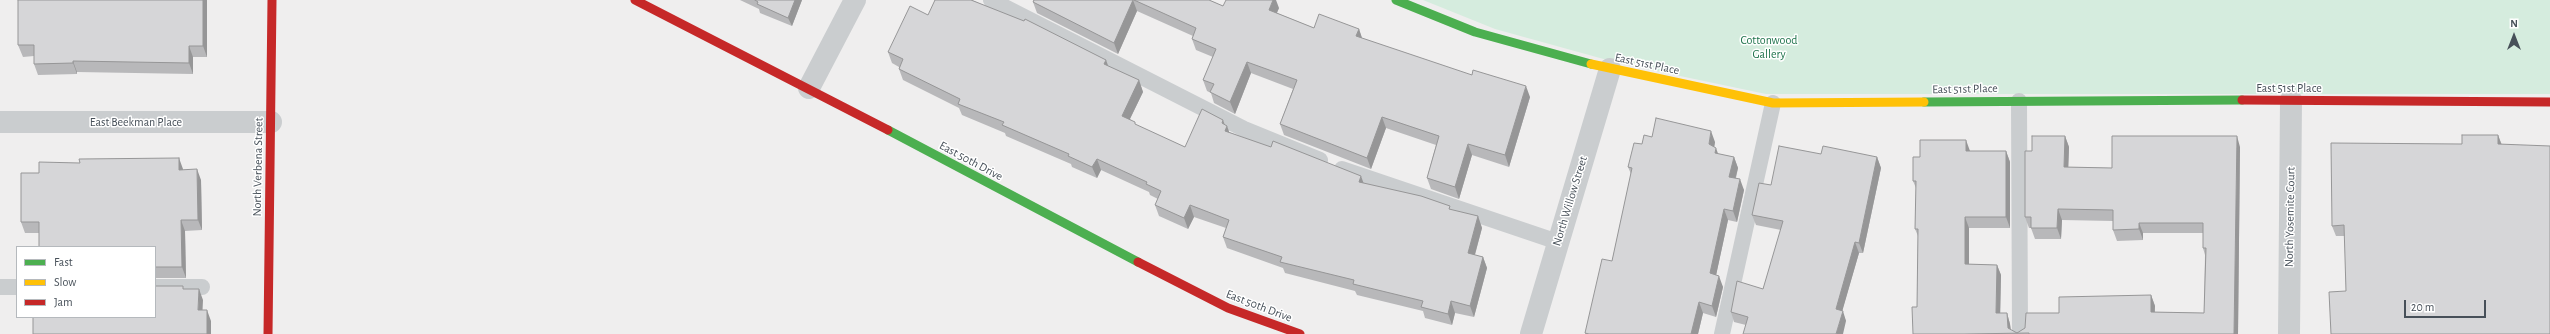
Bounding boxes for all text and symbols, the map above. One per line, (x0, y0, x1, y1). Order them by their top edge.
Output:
north arrow (2494, 16, 2534, 56)
text: N (2510, 18, 2518, 29)
park label: Cottonwood Gallery (1740, 33, 1798, 61)
street label: East 51st Place (1613, 50, 1681, 78)
street label: East 51st Place (1932, 81, 1998, 97)
street label: East 51st Place (2256, 81, 2322, 95)
street label: East Beekman Place (90, 115, 182, 129)
street label: North Verbena Street (250, 117, 266, 217)
street label: East 50th Drive (937, 138, 1005, 184)
street label: North Willow Street (1549, 154, 1591, 248)
street label: North Yosemite Court (2282, 167, 2298, 267)
legend (16, 246, 156, 318)
text: Fast (54, 256, 73, 268)
text: Slow (54, 276, 76, 288)
street label: East 50th Drive (1224, 287, 1294, 325)
scale bar (2406, 292, 2488, 318)
text: Jam (54, 296, 73, 308)
text: 20 m (2411, 301, 2434, 313)

